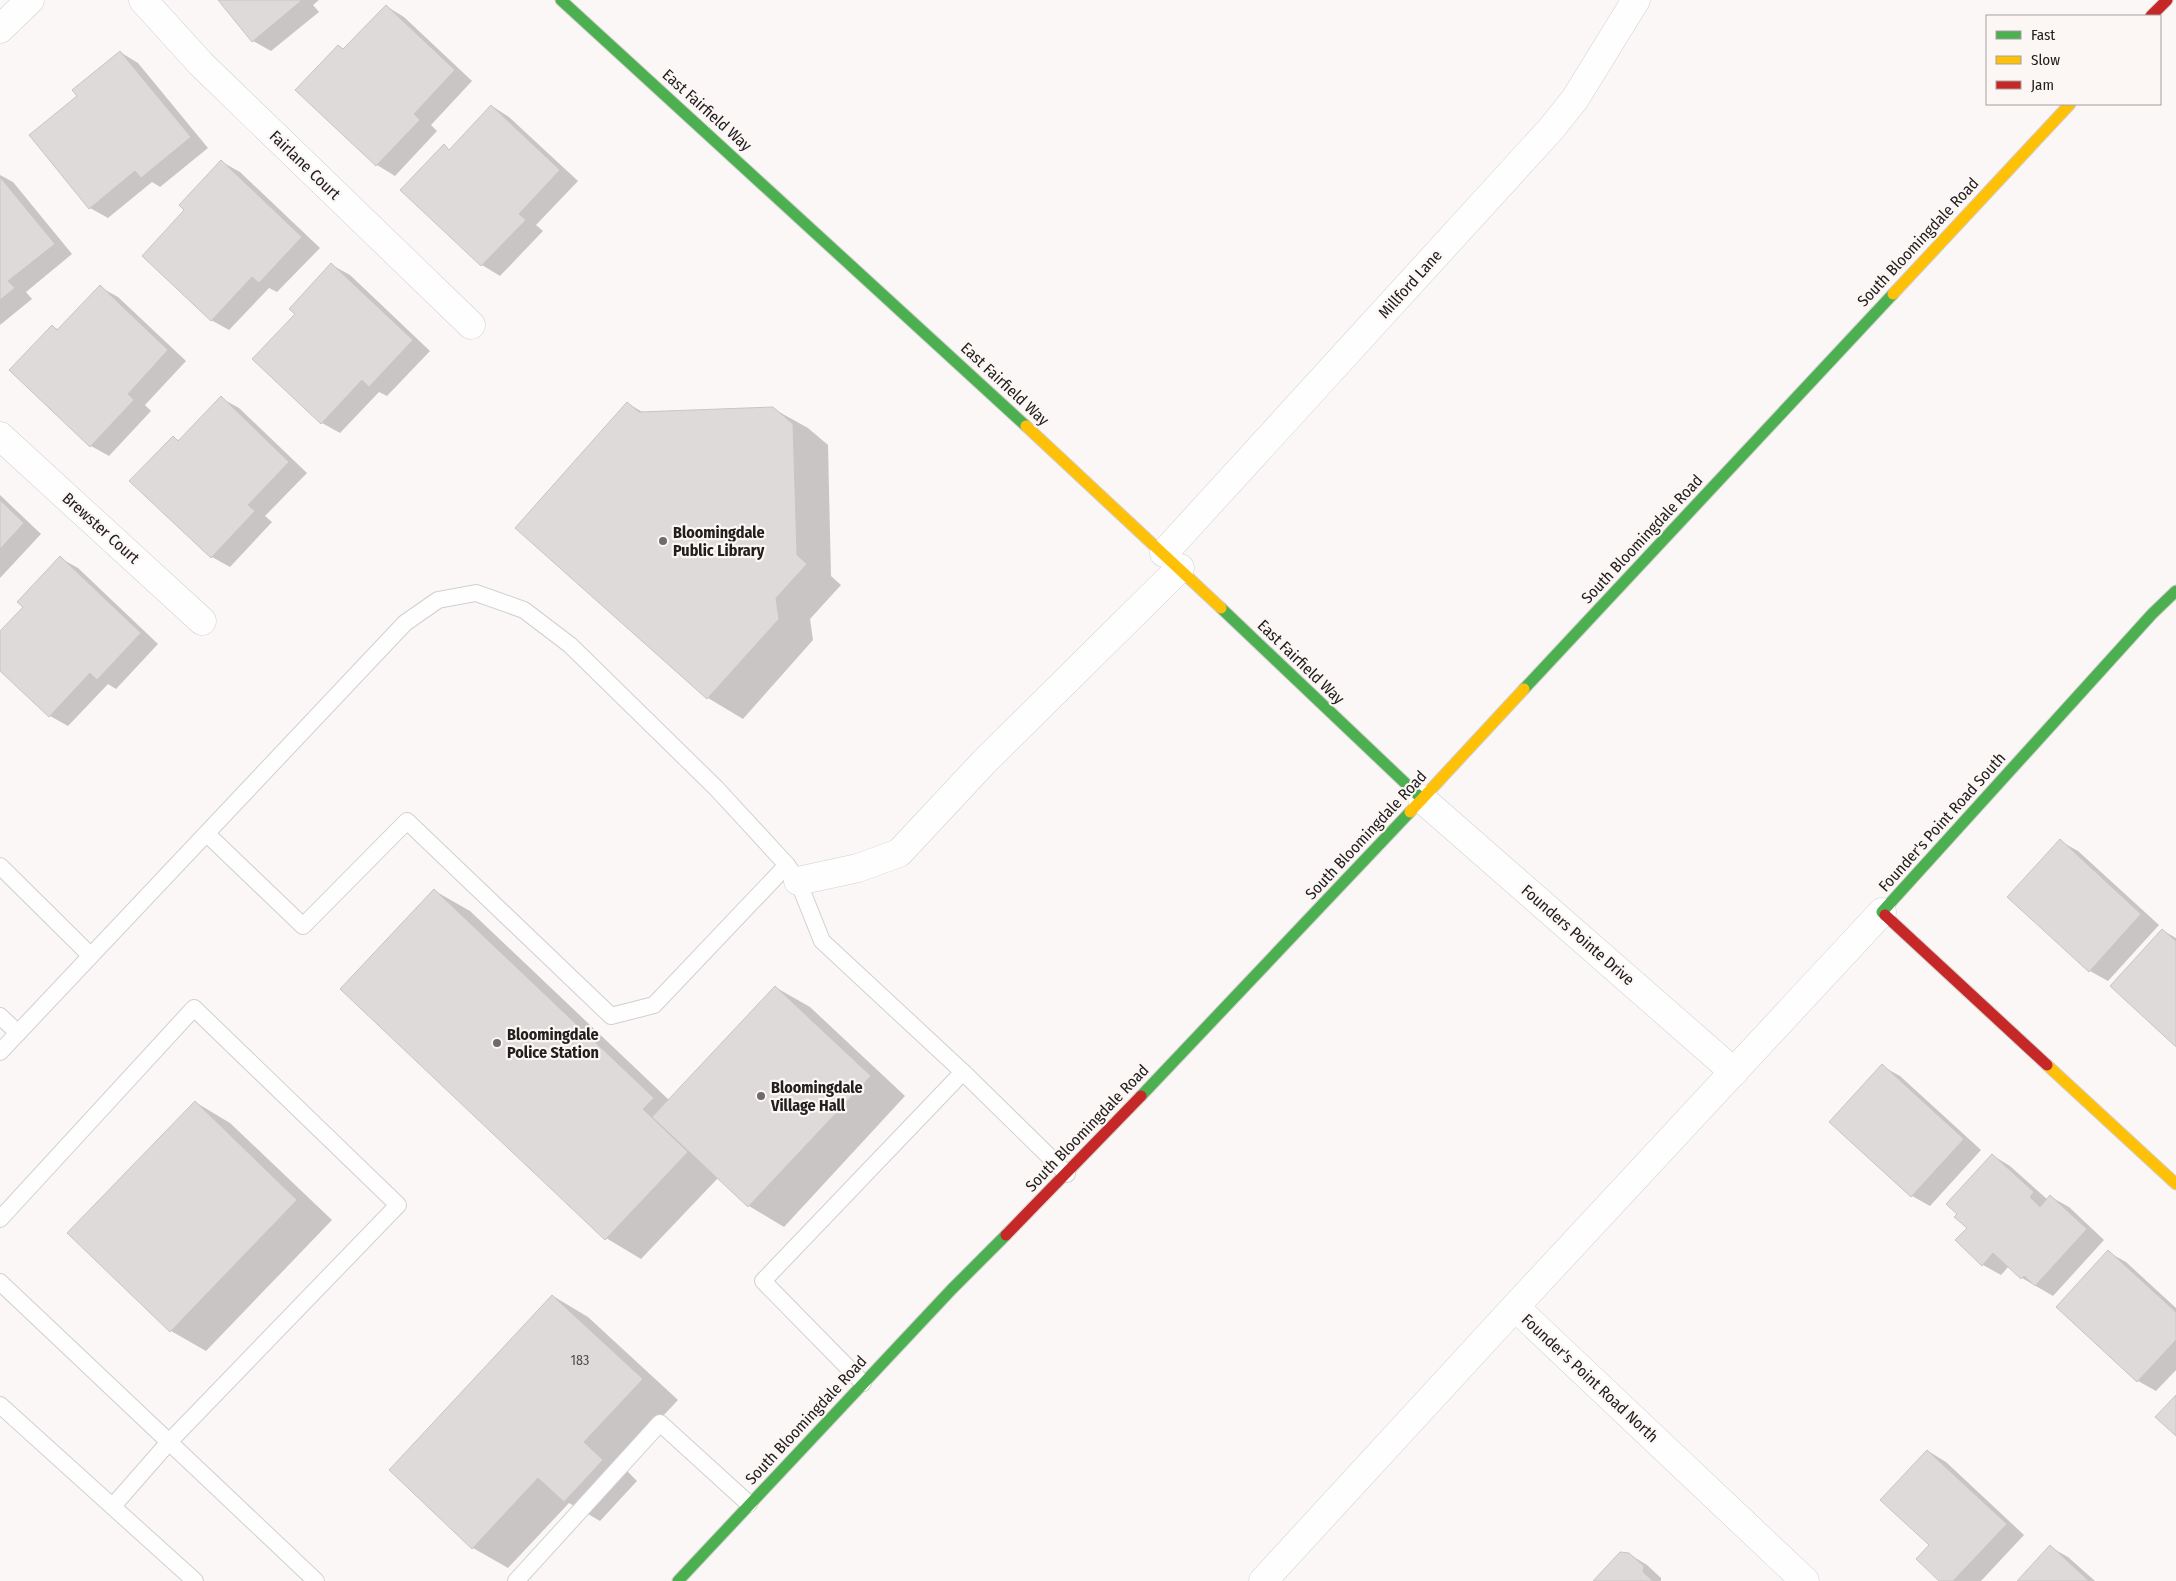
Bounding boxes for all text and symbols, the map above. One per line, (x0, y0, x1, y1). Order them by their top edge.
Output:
legend (1986, 15, 2161, 105)
text: Fast (2031, 26, 2055, 44)
text: Slow (2031, 51, 2060, 69)
street label: East Fairfield Way (659, 65, 756, 156)
text: Jam (2031, 76, 2054, 94)
street label: Fairlane Court (266, 127, 345, 204)
street label: South Bloomingdale Road (1853, 174, 1983, 310)
street label: Millford Lane (1374, 246, 1446, 322)
street label: East Fairfield Way (957, 338, 1054, 430)
street label: South Bloomingdale Road (1577, 471, 1707, 607)
street label: Brewster Court (59, 489, 144, 568)
place label: Bloomingdale Public Library (673, 523, 765, 560)
marker: Bloomingdale Public Library (657, 535, 669, 547)
street label: East Fairfield Way (1254, 616, 1349, 709)
street label: Founder's Point Road South (1875, 749, 2009, 895)
street label: South Bloomingdale Road (1301, 767, 1431, 903)
street label: Founders Pointe Drive (1518, 881, 1638, 989)
place label: Bloomingdale Police Station (507, 1025, 599, 1062)
marker: Bloomingdale Police Station (491, 1037, 503, 1049)
street label: South Bloomingdale Road (1021, 1061, 1153, 1195)
place label: Bloomingdale Village Hall (770, 1078, 863, 1115)
marker: Bloomingdale Village Hall (755, 1090, 767, 1102)
street label: Founder's Point Road North (1518, 1310, 1662, 1446)
house number: 183 (571, 1352, 589, 1369)
street label: South Bloomingdale Road (741, 1352, 871, 1488)

